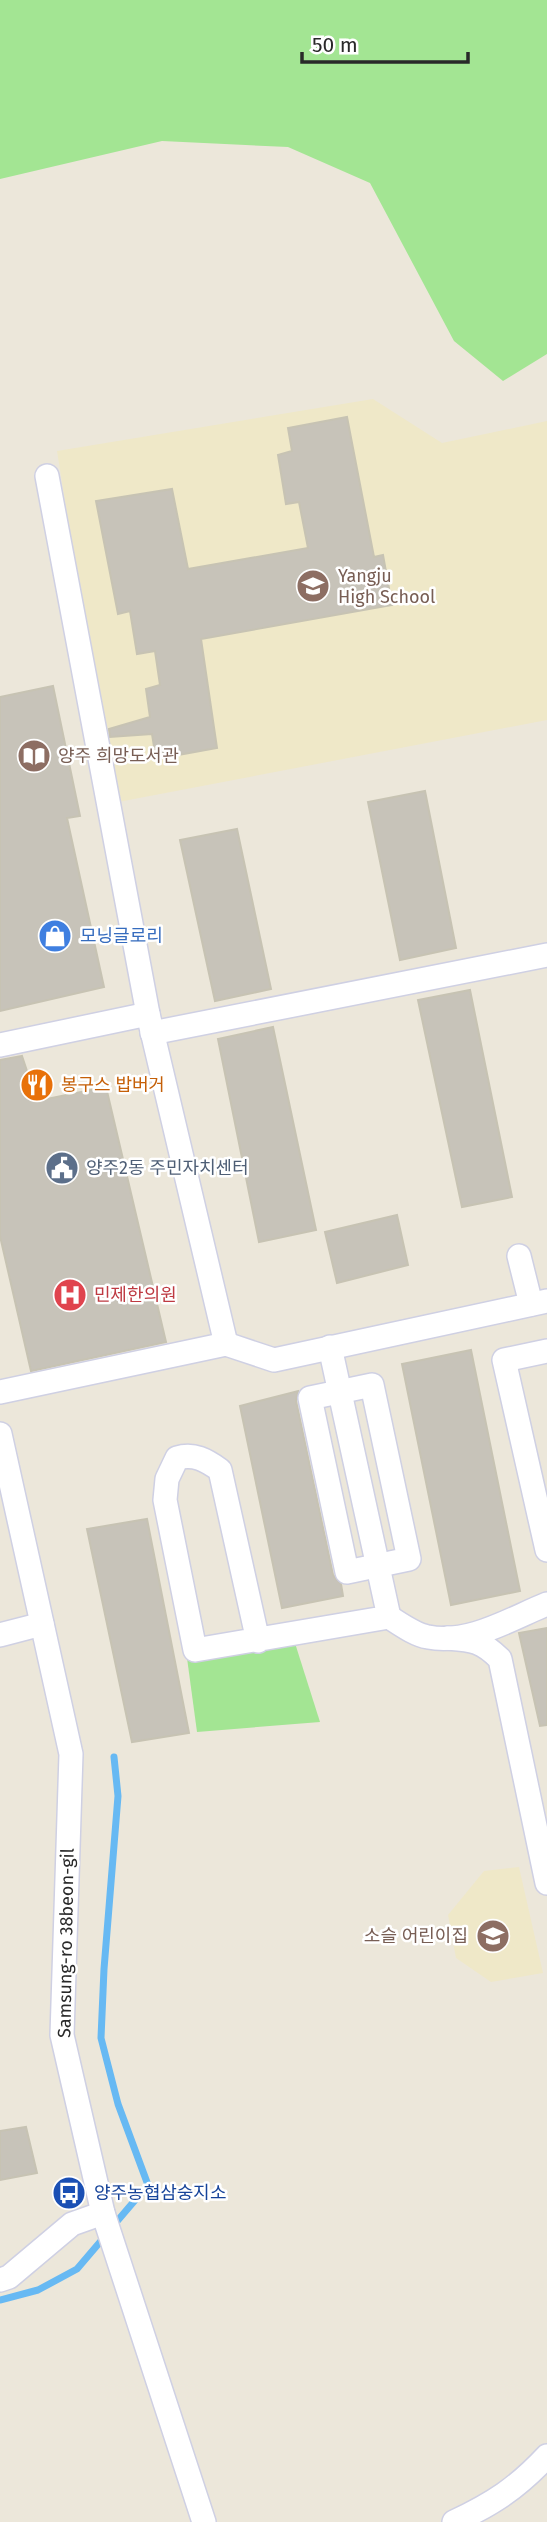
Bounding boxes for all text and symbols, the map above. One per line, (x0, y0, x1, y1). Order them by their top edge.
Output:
scale bar (302, 21, 468, 65)
text: 50 m (312, 32, 358, 58)
place label: Yangju High School (338, 565, 435, 608)
school or university icon: Yangju High School (294, 567, 332, 605)
library icon: 양주 희망도서관 (15, 737, 53, 775)
place label: 양주 희망도서관 (58, 745, 179, 767)
shop icon: 모닝글로리 (36, 917, 74, 955)
place label: 모닝글로리 (80, 925, 163, 947)
restaurant icon: 봉구스 밥버거 (18, 1066, 56, 1104)
place label: 봉구스 밥버거 (61, 1074, 165, 1096)
public building icon: 양주2동 주민자치센터 (43, 1149, 81, 1187)
place label: 양주2동 주민자치센터 (86, 1157, 249, 1179)
hospital icon: 민제한의원 (51, 1276, 89, 1314)
place label: 민제한의원 (94, 1284, 177, 1306)
street label: Samsung-ro 38beon-gil (53, 1848, 79, 2038)
school or university icon: 소슬 어린이집 (474, 1917, 512, 1955)
place label: 소슬 어린이집 (364, 1925, 468, 1947)
bus stop icon: 양주농협삼숭지소 (50, 2174, 88, 2212)
place label: 양주농협삼숭지소 (94, 2182, 226, 2204)

